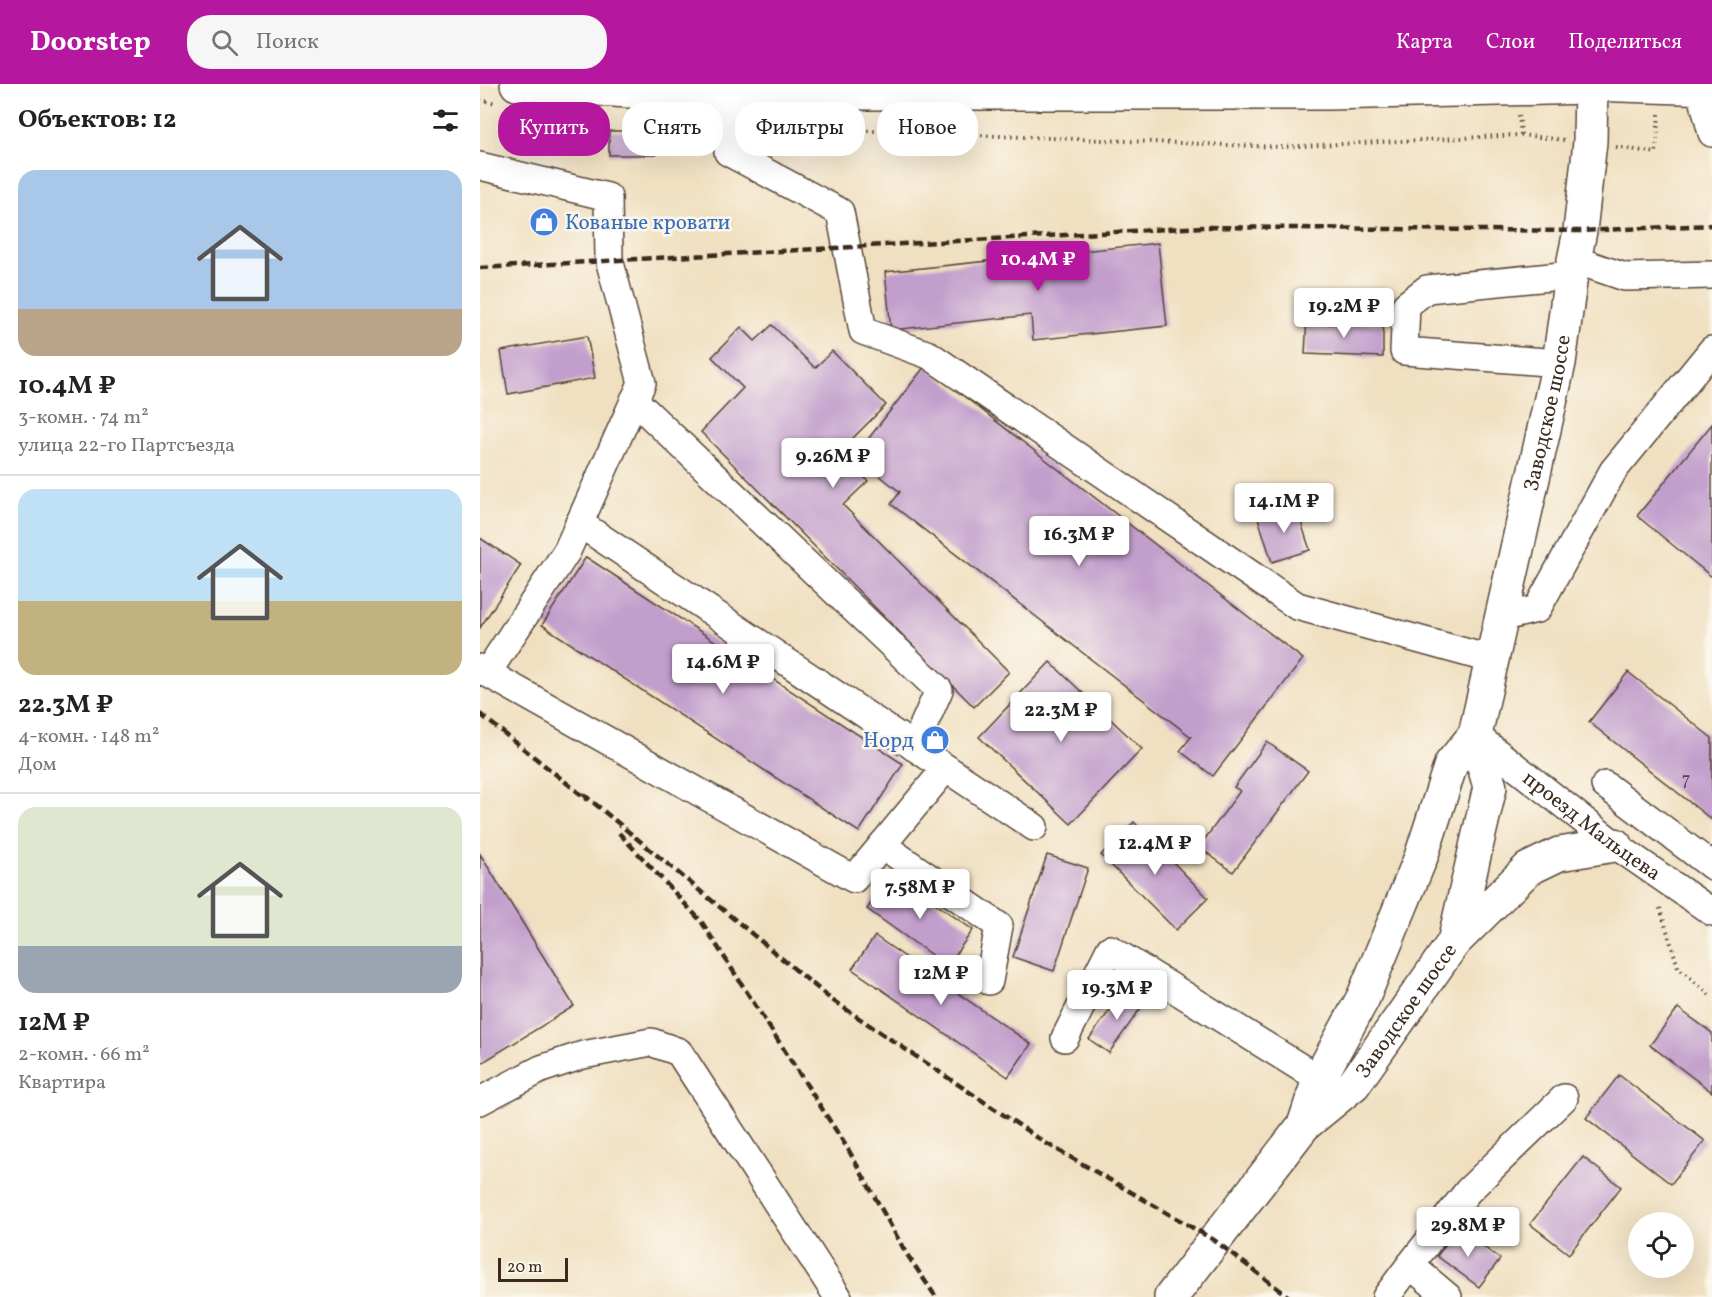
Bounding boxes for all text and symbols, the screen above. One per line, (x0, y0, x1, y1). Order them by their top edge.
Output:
search box (187, 15, 607, 69)
text: Doorstep (30, 23, 151, 62)
icon: search (208, 26, 241, 59)
text: Поиск (256, 27, 319, 58)
text: Карта (1396, 28, 1453, 57)
text: Слои (1486, 28, 1535, 57)
text: Поделиться (1568, 28, 1682, 57)
text: Объектов: 12 (18, 102, 176, 138)
chip: Купить (498, 102, 610, 156)
chip: Снять (622, 102, 723, 156)
chip: Фильтры (735, 102, 865, 156)
chip: Новое (877, 102, 978, 156)
icon: filters (429, 104, 462, 137)
shop icon: Кованые кровати (528, 206, 560, 238)
icon: home (186, 209, 294, 317)
place label: Кованые кровати (565, 209, 731, 238)
pin: 10.4M ₽ (983, 241, 1093, 292)
text: 10.4M ₽ (1000, 246, 1076, 274)
pin: 19.2M ₽ (1289, 288, 1399, 339)
text: 19.2M ₽ (1308, 293, 1380, 321)
street label: Заводское шоссе (1517, 333, 1579, 494)
text: 10.4M ₽ (18, 368, 116, 404)
text: 3-комн. · 74 m² (18, 404, 149, 432)
text: улица 22-го Партсъезда (18, 432, 235, 460)
pin: 9.26M ₽ (778, 438, 888, 489)
text: 9.26M ₽ (795, 443, 871, 471)
pin: 14.1M ₽ (1229, 483, 1339, 534)
text: 14.1M ₽ (1249, 488, 1319, 516)
pin: 16.3M ₽ (1024, 516, 1134, 567)
text: 16.3M ₽ (1043, 521, 1115, 549)
icon: home (186, 528, 294, 636)
pin: 14.6M ₽ (668, 644, 778, 695)
text: 14.6M ₽ (686, 649, 760, 677)
text: 22.3M ₽ (18, 687, 113, 723)
pin: 22.3M ₽ (1006, 692, 1116, 743)
text: 22.3M ₽ (1024, 697, 1098, 725)
text: 4-комн. · 148 m² (18, 723, 159, 751)
shop icon: Норд (919, 724, 951, 756)
place label: Норд (863, 727, 914, 756)
text: Дом (18, 751, 57, 779)
street label: проезд Мальцева (1516, 765, 1666, 888)
house number: 7 (1682, 768, 1690, 793)
pin: 12.4M ₽ (1100, 825, 1210, 876)
text: 12.4M ₽ (1118, 830, 1192, 858)
icon: home (186, 846, 294, 954)
pin: 7.58M ₽ (865, 869, 975, 920)
text: 7.58M ₽ (885, 874, 955, 902)
street label: Заводское шоссе (1349, 938, 1465, 1085)
pin: 12M ₽ (899, 955, 983, 1006)
text: 12M ₽ (913, 960, 969, 988)
pin: 19.3M ₽ (1062, 970, 1172, 1021)
text: 19.3M ₽ (1081, 975, 1153, 1003)
text: 12M ₽ (18, 1005, 90, 1041)
text: 2-комн. · 66 m² (18, 1041, 150, 1069)
text: Квартира (18, 1069, 106, 1097)
pin: 29.8M ₽ (1413, 1207, 1523, 1258)
text: 29.8M ₽ (1431, 1212, 1505, 1240)
map controls (1628, 1212, 1694, 1278)
button: locate (1628, 1212, 1694, 1278)
scale bar (498, 1255, 568, 1282)
text: 20 m (507, 1257, 542, 1279)

